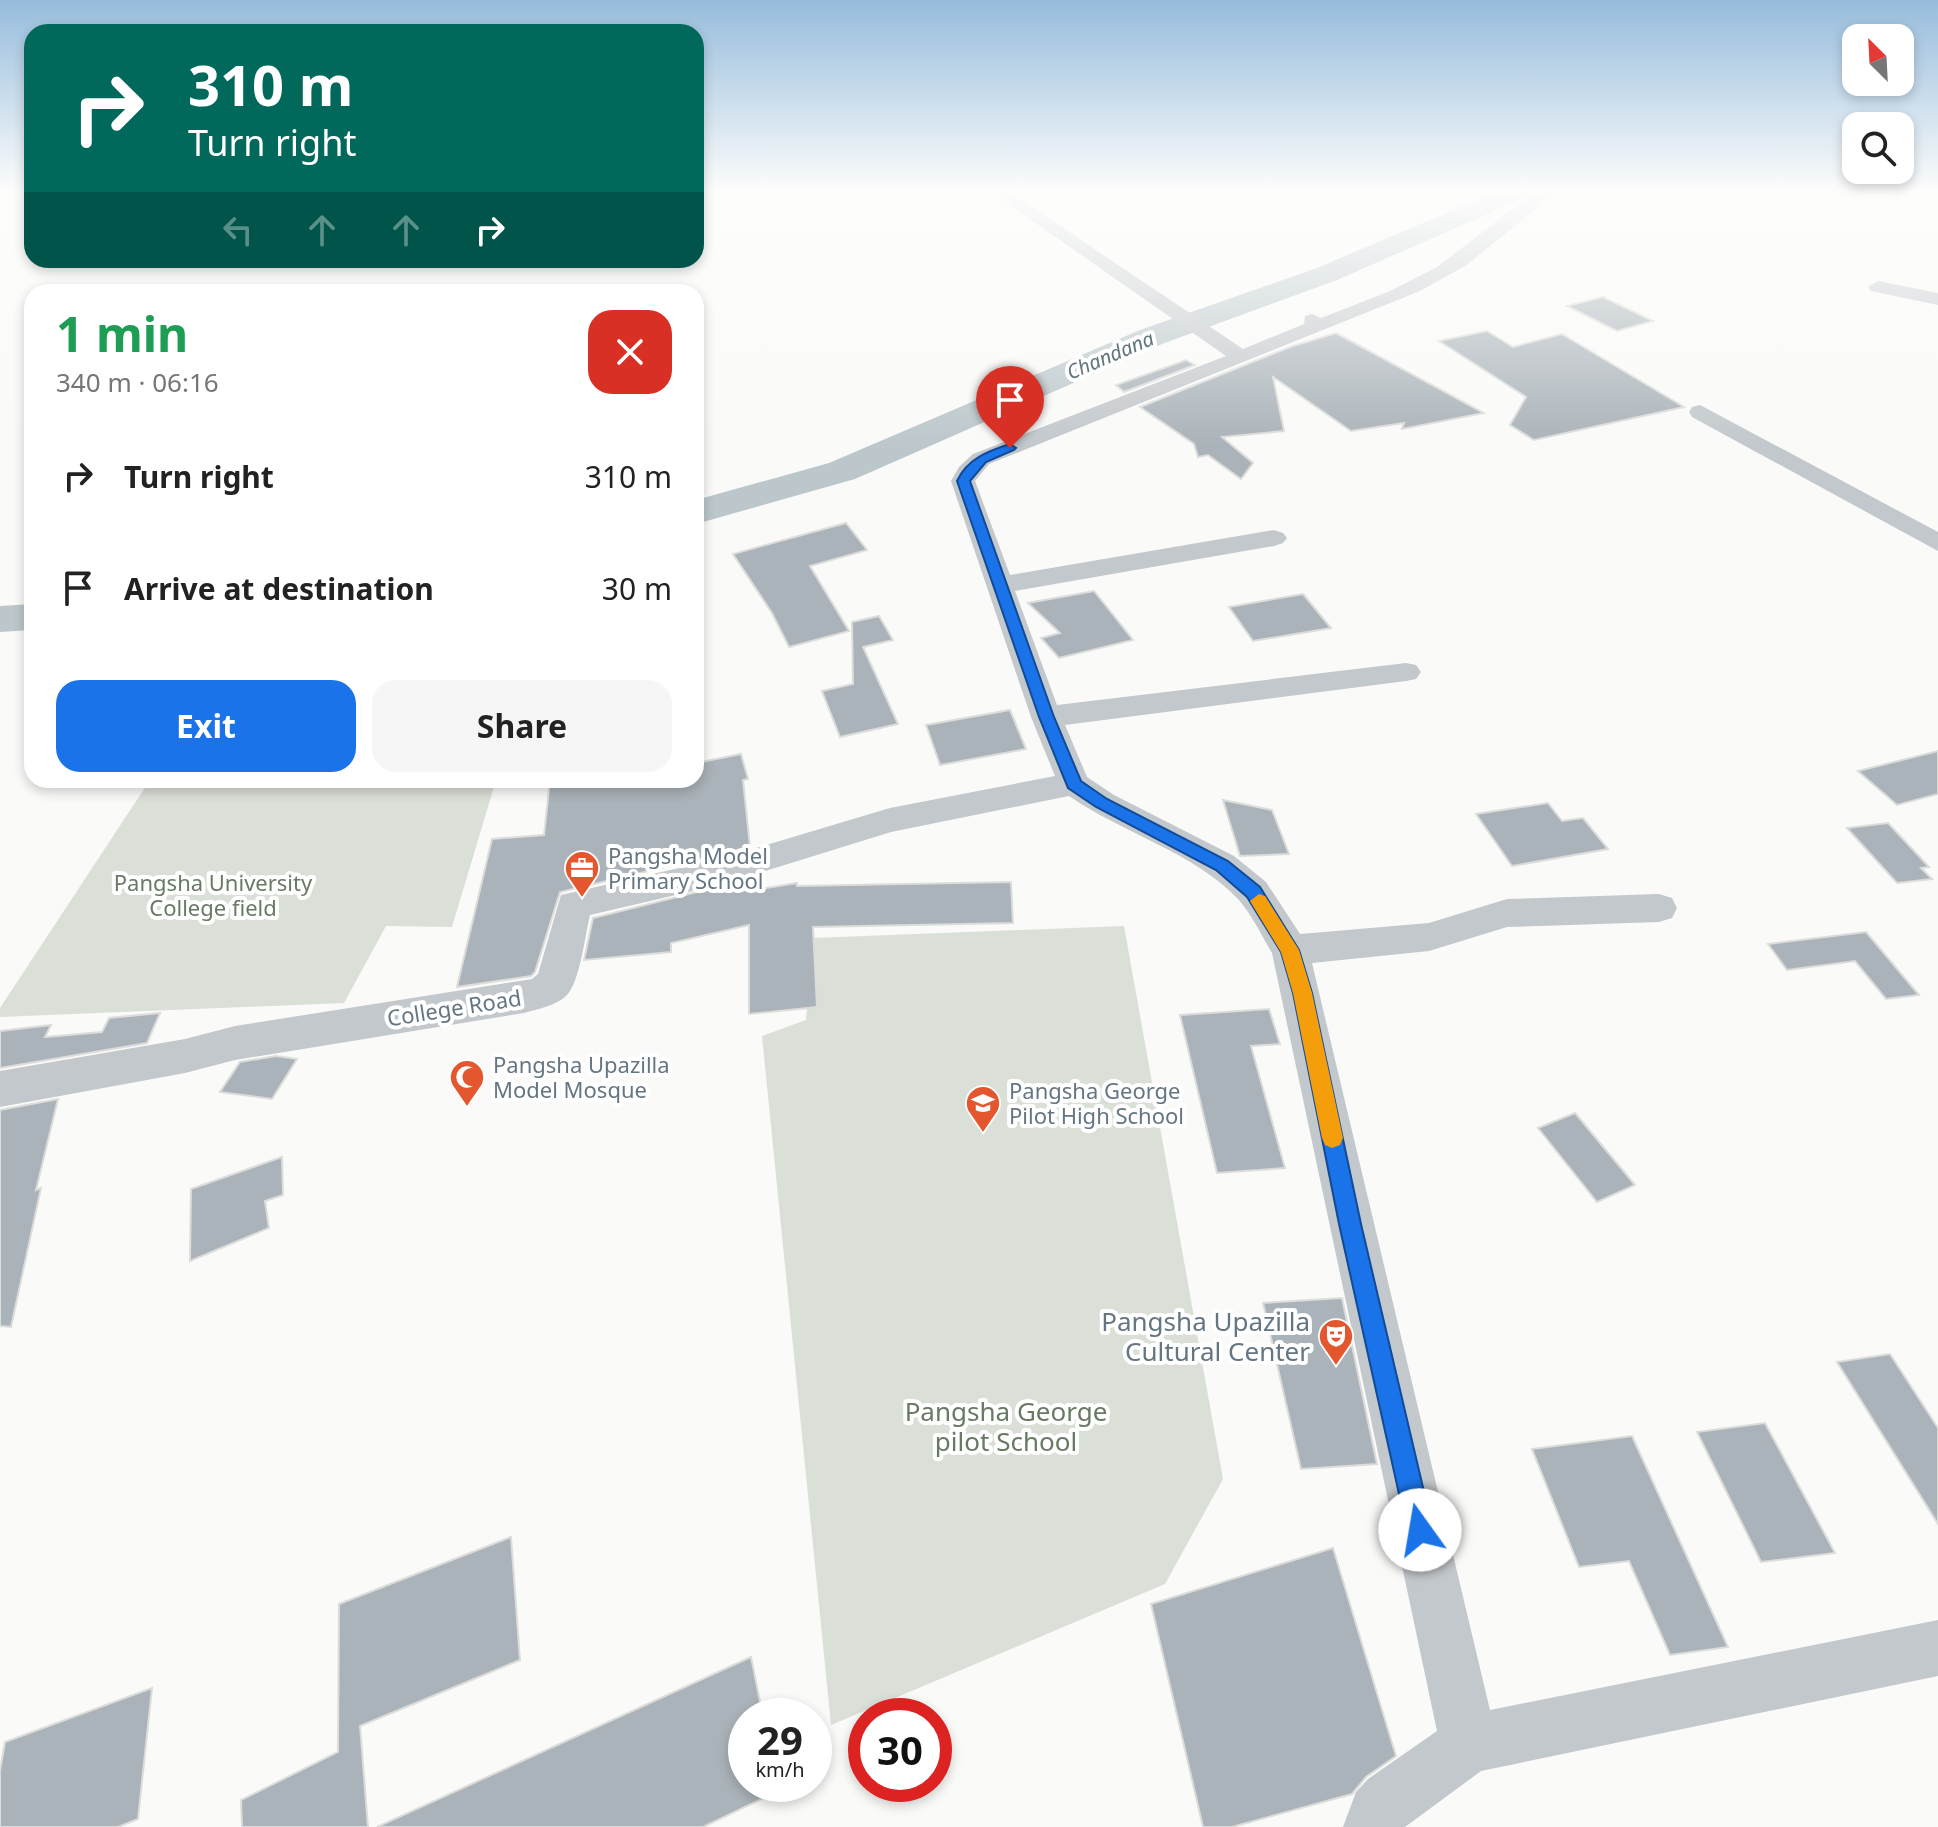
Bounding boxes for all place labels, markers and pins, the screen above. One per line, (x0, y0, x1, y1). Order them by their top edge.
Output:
pin (976, 366, 1044, 448)
place label: Pangsha Model Primary School (608, 840, 768, 895)
office icon: Pangsha Model Primary School (563, 849, 601, 899)
place label: Pangsha Upazilla Model Mosque (493, 1049, 670, 1104)
mosque icon: Pangsha Upazilla Model Mosque (448, 1058, 486, 1108)
place label: Pangsha George Pilot High School (1009, 1075, 1184, 1130)
school or university icon: Pangsha George Pilot High School (964, 1084, 1002, 1134)
place label: Pangsha Upazilla Cultural Center (1101, 1303, 1310, 1369)
theatre icon: Pangsha Upazilla Cultural Center (1317, 1317, 1355, 1367)

